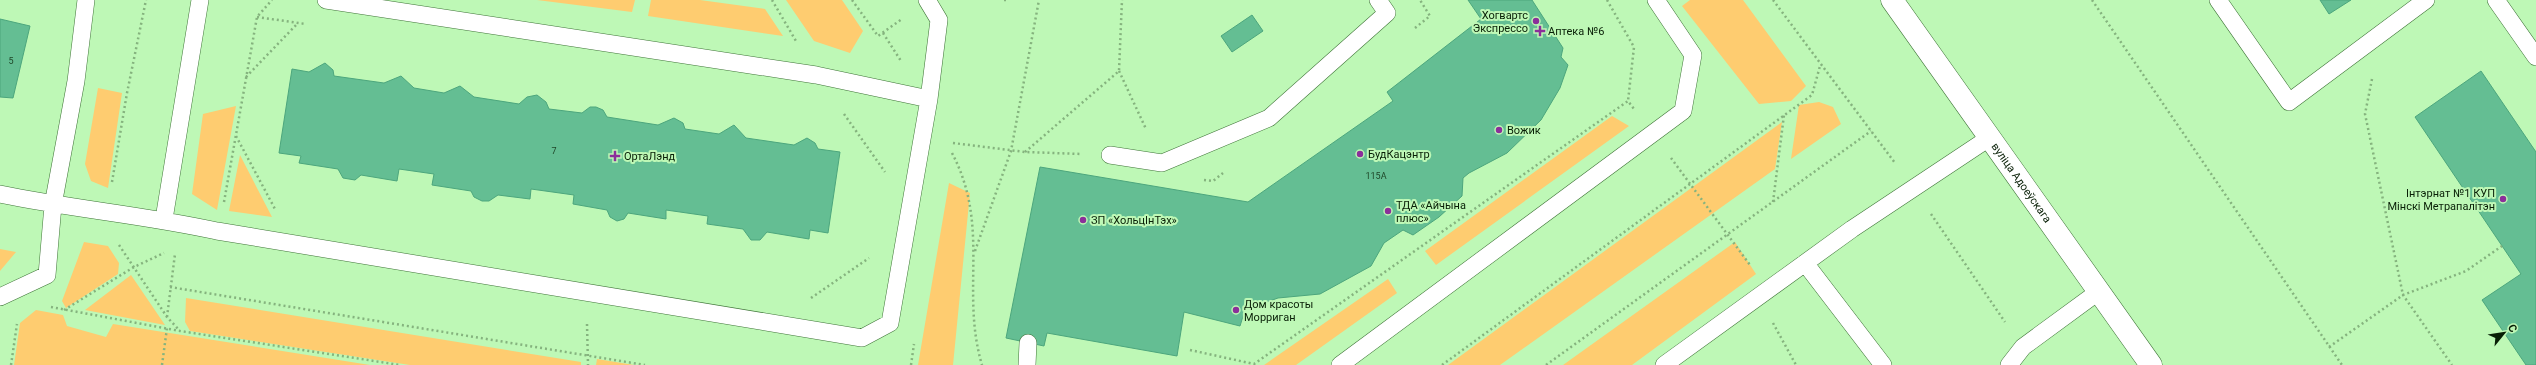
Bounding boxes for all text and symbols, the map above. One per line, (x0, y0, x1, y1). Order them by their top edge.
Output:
place label: Хогвартс Экспрессо (1473, 9, 1528, 35)
marker: Хогвартс Экспрессо (1531, 16, 1541, 26)
place label: Аптека №6 (1548, 25, 1604, 38)
marker: Аптека №6 (1535, 26, 1545, 36)
house number: 5 (8, 56, 14, 66)
place label: Вожик (1507, 124, 1541, 137)
marker: Вожик (1494, 125, 1504, 135)
street label: вуліца Адоеўскага (1988, 141, 2054, 225)
house number: 7 (551, 146, 557, 156)
place label: БудКацэнтр (1368, 148, 1430, 161)
marker: БудКацэнтр (1355, 149, 1365, 159)
marker: ОртаЛэнд (609, 150, 621, 162)
place label: ОртаЛэнд (624, 150, 676, 163)
house number: 115А (1365, 171, 1387, 181)
place label: Інтэрнат №1 КУП Мінскі Метрапалітэн (2388, 187, 2495, 213)
marker: Інтэрнат №1 КУП Мінскі Метрапалітэн (2498, 194, 2508, 204)
place label: ТДА «Айчына плюс» (1396, 199, 1466, 225)
marker: ТДА «Айчына плюс» (1383, 206, 1393, 216)
place label: ЗП «ХольцIнТэх» (1091, 214, 1177, 227)
marker: ЗП «ХольцIнТэх» (1078, 215, 1088, 225)
place label: Дом красоты Морриган (1244, 298, 1313, 324)
marker: Дом красоты Морриган (1231, 305, 1241, 315)
north arrow (2484, 313, 2524, 353)
text: С (2505, 322, 2520, 335)

